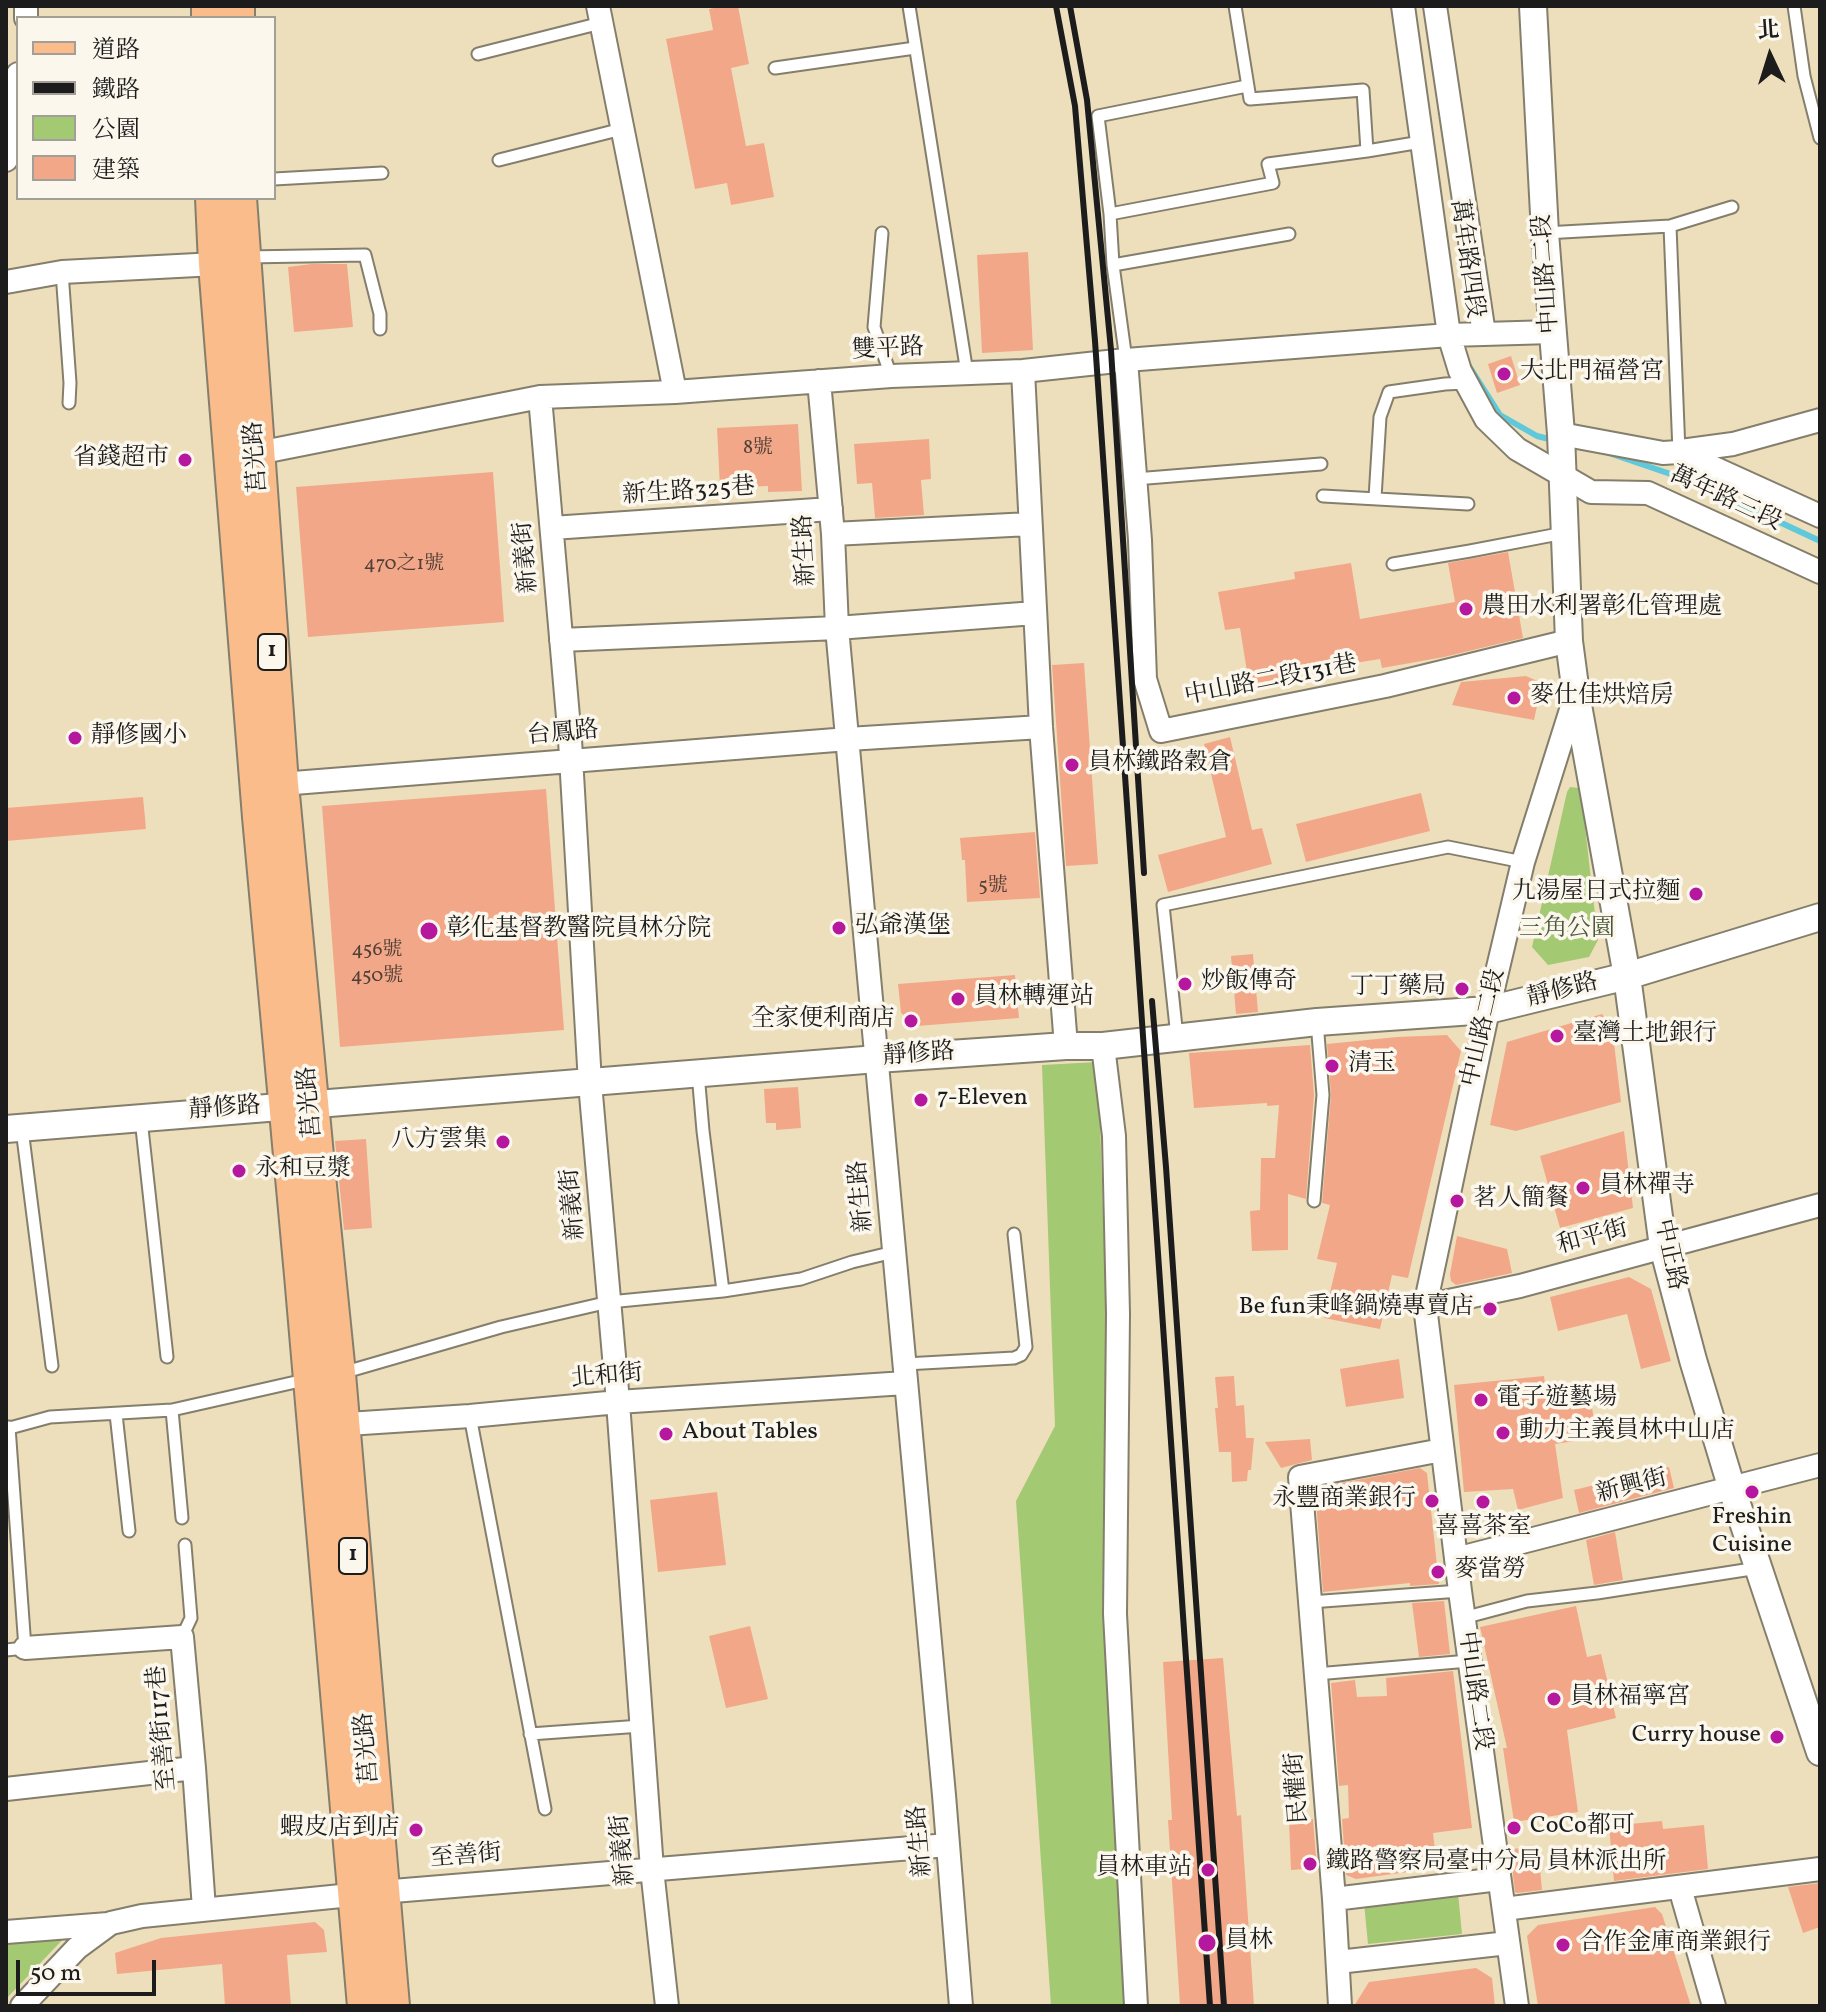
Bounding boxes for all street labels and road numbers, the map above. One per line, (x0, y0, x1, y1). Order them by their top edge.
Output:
street label: 萬年路四段 (1442, 198, 1488, 320)
street label: 中山路二段 (1529, 213, 1567, 335)
street label: 雙平路 (851, 335, 925, 367)
street label: 莒光路 (241, 420, 275, 494)
street label: 萬年路三段 (1665, 462, 1785, 538)
street label: 新生路325巷 (622, 474, 756, 512)
street label: 新生路 (791, 513, 823, 587)
street label: 新義街 (511, 520, 545, 594)
road number: 1 (258, 634, 286, 670)
street label: 中山路二段131巷 (1182, 651, 1360, 713)
street label: 台鳳路 (526, 718, 600, 752)
street label: 中山路二段 (1457, 966, 1513, 1090)
street label: 靜修路 (1525, 969, 1601, 1015)
street label: 靜修路 (882, 1039, 956, 1073)
street label: 莒光路 (295, 1065, 329, 1139)
street label: 靜修路 (188, 1093, 262, 1127)
street label: 新生路 (846, 1159, 880, 1233)
street label: 新義街 (558, 1167, 592, 1241)
street label: 和平街 (1554, 1216, 1632, 1262)
street label: 中正路 (1646, 1217, 1690, 1293)
street label: 北和街 (570, 1361, 644, 1395)
street label: 新興街 (1594, 1465, 1670, 1511)
road number: 1 (339, 1538, 367, 1574)
street label: 中山路二段 (1450, 1630, 1496, 1752)
street label: 至善街117巷 (144, 1664, 184, 1792)
street label: 莒光路 (352, 1711, 386, 1785)
street label: 民權街 (1282, 1751, 1316, 1825)
street label: 新生路 (905, 1804, 939, 1878)
street label: 新義街 (608, 1813, 642, 1887)
street label: 至善街 (429, 1841, 503, 1875)

